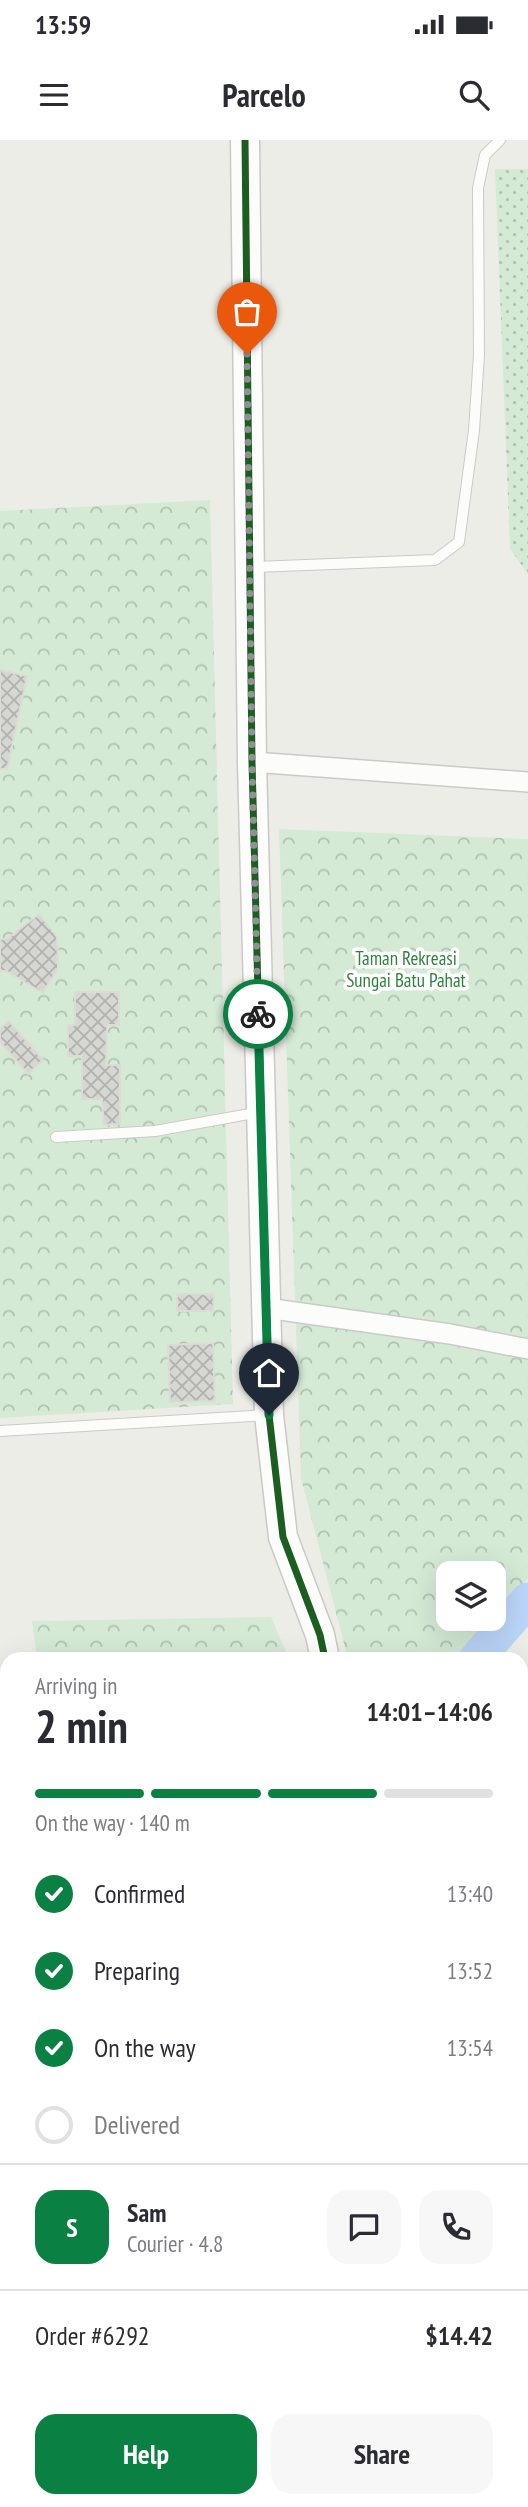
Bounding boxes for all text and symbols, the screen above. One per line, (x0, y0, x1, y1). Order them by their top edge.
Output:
text: 13:59 (35, 8, 91, 41)
text: Parcelo (222, 74, 306, 116)
icon: menu (35, 76, 73, 114)
icon: search (455, 76, 493, 114)
pin (217, 282, 277, 354)
icon: bag (228, 293, 266, 331)
park label: Taman Rekreasi Sungai Batu Pahat (346, 946, 467, 992)
courier (223, 979, 293, 1049)
icon: bike (239, 995, 277, 1033)
pin (239, 1343, 299, 1415)
icon: home (250, 1354, 288, 1392)
map controls (436, 1561, 506, 1631)
button: layers (436, 1561, 506, 1631)
text: Arriving in (35, 1671, 117, 1700)
text: 14:01–14:06 (366, 1695, 493, 1728)
text: 2 min (35, 1696, 128, 1756)
text: On the way · 140 m (35, 1808, 190, 1837)
icon: check (35, 1875, 73, 1913)
text: Confirmed (94, 1877, 185, 1910)
text: 13:40 (447, 1879, 493, 1908)
icon: check (35, 1952, 73, 1990)
text: Preparing (94, 1954, 180, 1987)
text: 13:52 (447, 1956, 493, 1985)
icon: check (35, 2029, 73, 2067)
text: On the way (94, 2031, 196, 2064)
text: 13:54 (447, 2033, 493, 2062)
text: Delivered (94, 2108, 180, 2141)
button: chat (327, 2190, 401, 2264)
button: phone (419, 2190, 493, 2264)
text: Sam (127, 2196, 166, 2229)
text: S (66, 2211, 78, 2244)
text: Courier · 4.8 (127, 2229, 223, 2258)
text: Order #6292 (35, 2319, 150, 2352)
text: $14.42 (425, 2319, 493, 2352)
button: Help (35, 2414, 257, 2494)
button: Share (271, 2414, 493, 2494)

